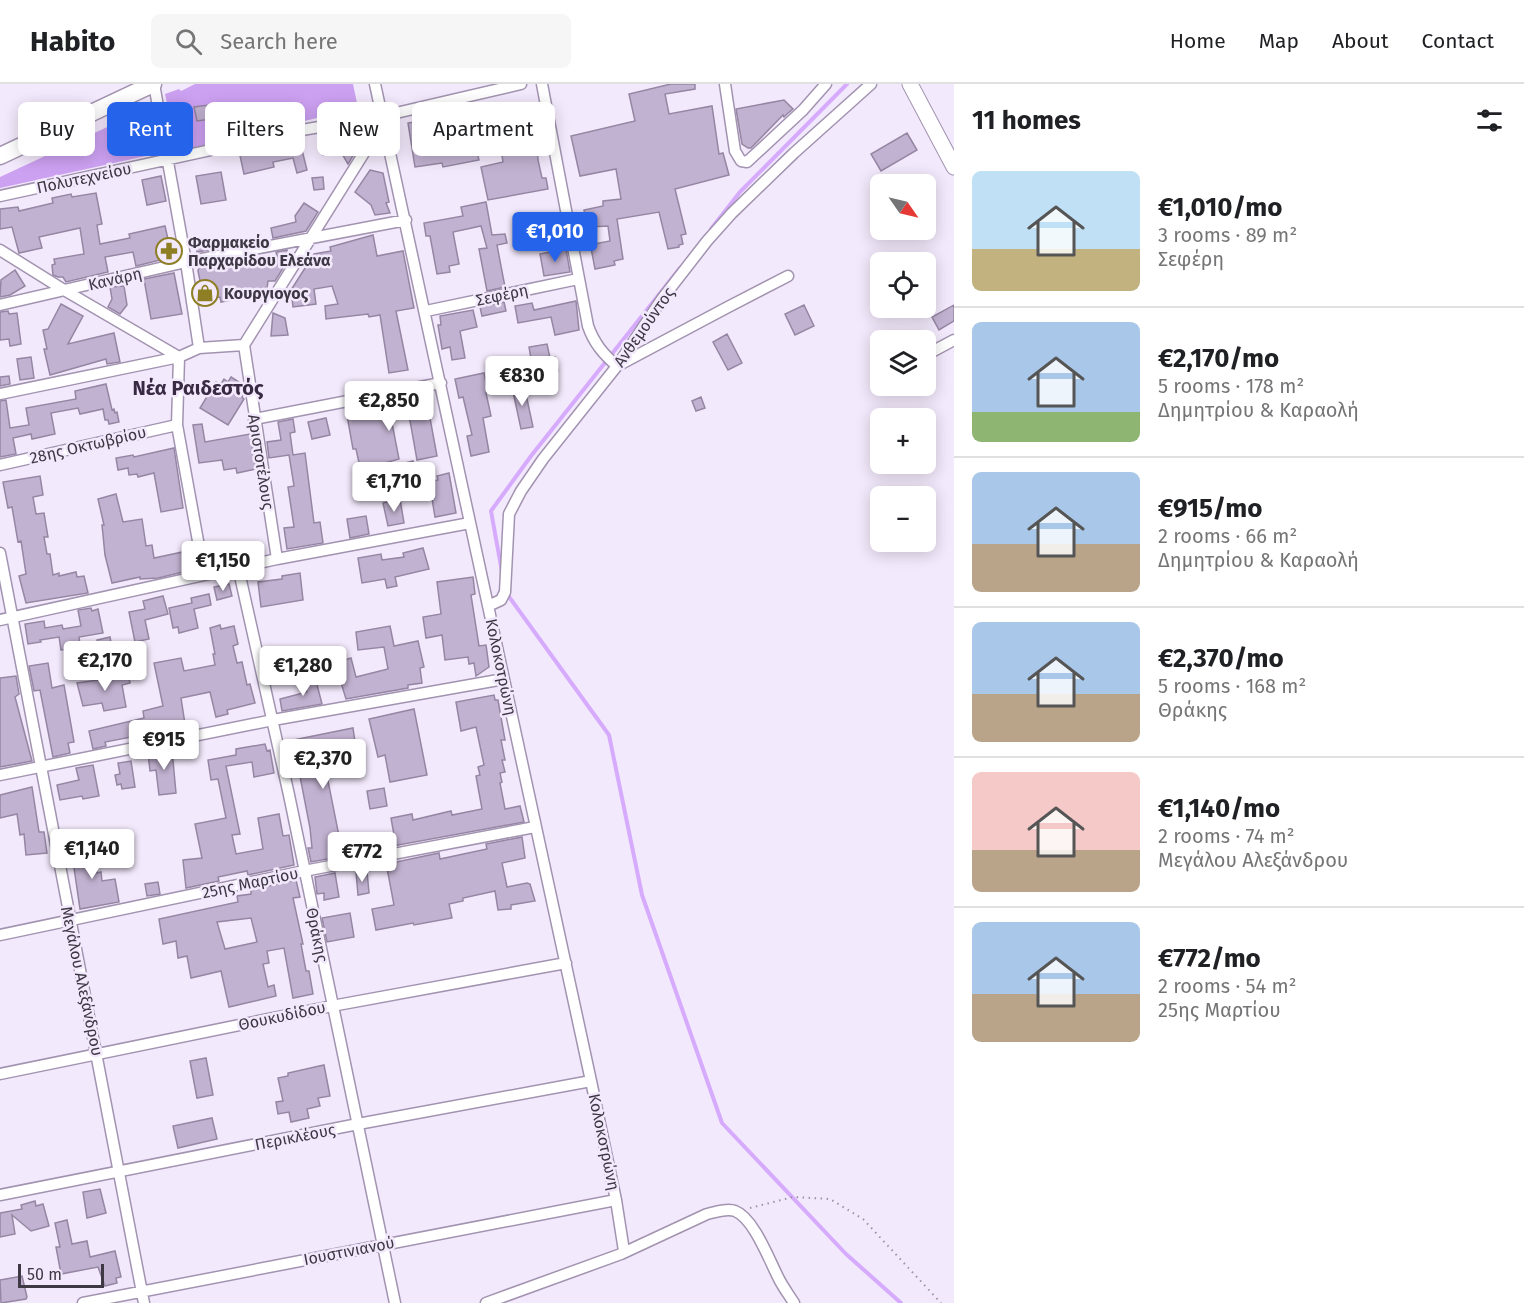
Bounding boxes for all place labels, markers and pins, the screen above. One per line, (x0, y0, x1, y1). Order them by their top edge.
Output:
pin: €1,010 (506, 212, 604, 263)
place label: Φαρμακείο Παρχαρίδου Ελεάνα (188, 233, 331, 270)
pharmacy icon: Φαρμακείο Παρχαρίδου Ελεάνα (154, 236, 184, 266)
shop icon: Κουργιογος (190, 278, 220, 308)
place label: Κουργιογος (224, 284, 309, 303)
pin: €830 (486, 356, 558, 407)
pin: €2,850 (340, 381, 438, 432)
pin: €1,710 (345, 462, 443, 513)
pin: €1,150 (174, 541, 272, 592)
pin: €2,170 (56, 641, 154, 692)
pin: €1,280 (254, 646, 352, 697)
pin: €915 (128, 720, 200, 771)
pin: €2,370 (274, 739, 372, 790)
pin: €1,140 (43, 829, 141, 880)
pin: €772 (326, 832, 398, 883)

